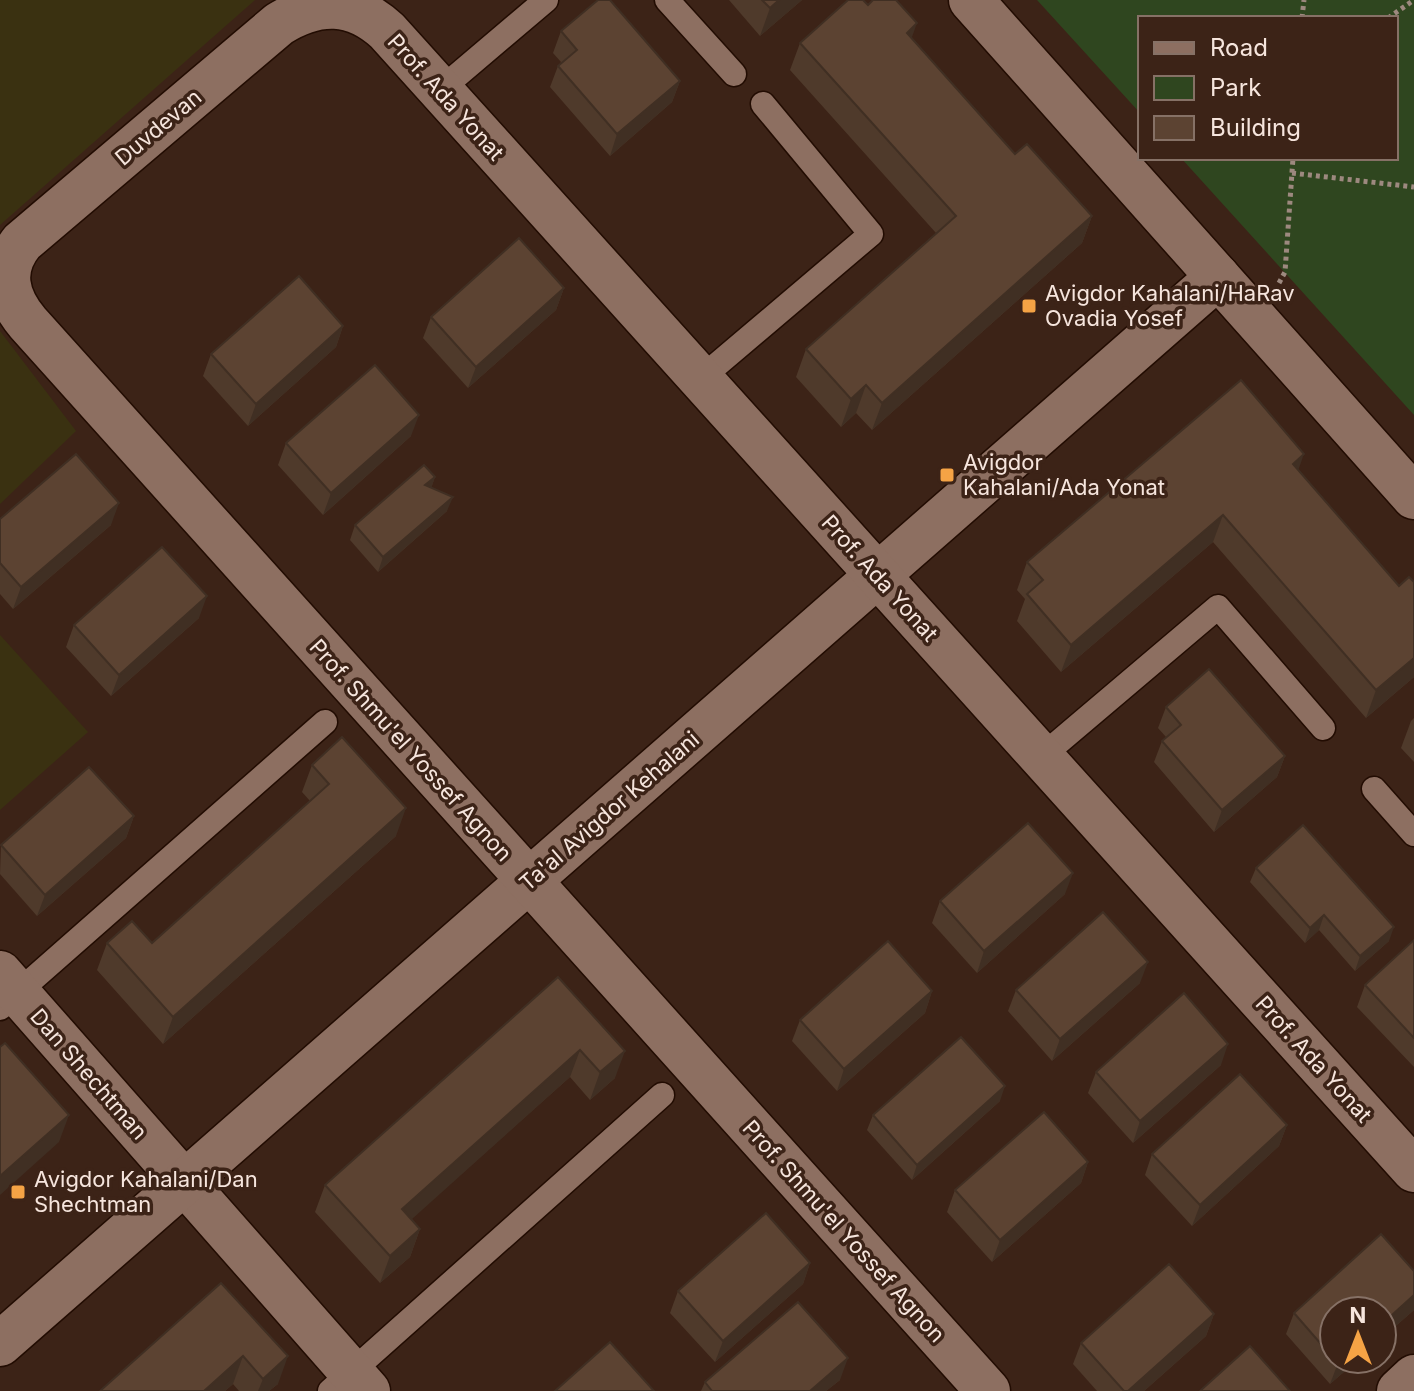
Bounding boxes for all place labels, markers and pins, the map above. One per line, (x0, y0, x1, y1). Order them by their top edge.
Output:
place label: Avigdor Kahalani/HaRav Ovadia Yosef (1045, 280, 1295, 331)
marker: Avigdor Kahalani/HaRav Ovadia Yosef (1020, 297, 1038, 315)
place label: Avigdor Kahalani/Ada Yonat (963, 449, 1165, 500)
marker: Avigdor Kahalani/Ada Yonat (938, 466, 956, 484)
place label: Avigdor Kahalani/Dan Shechtman (34, 1166, 258, 1217)
marker: Avigdor Kahalani/Dan Shechtman (9, 1183, 27, 1201)

